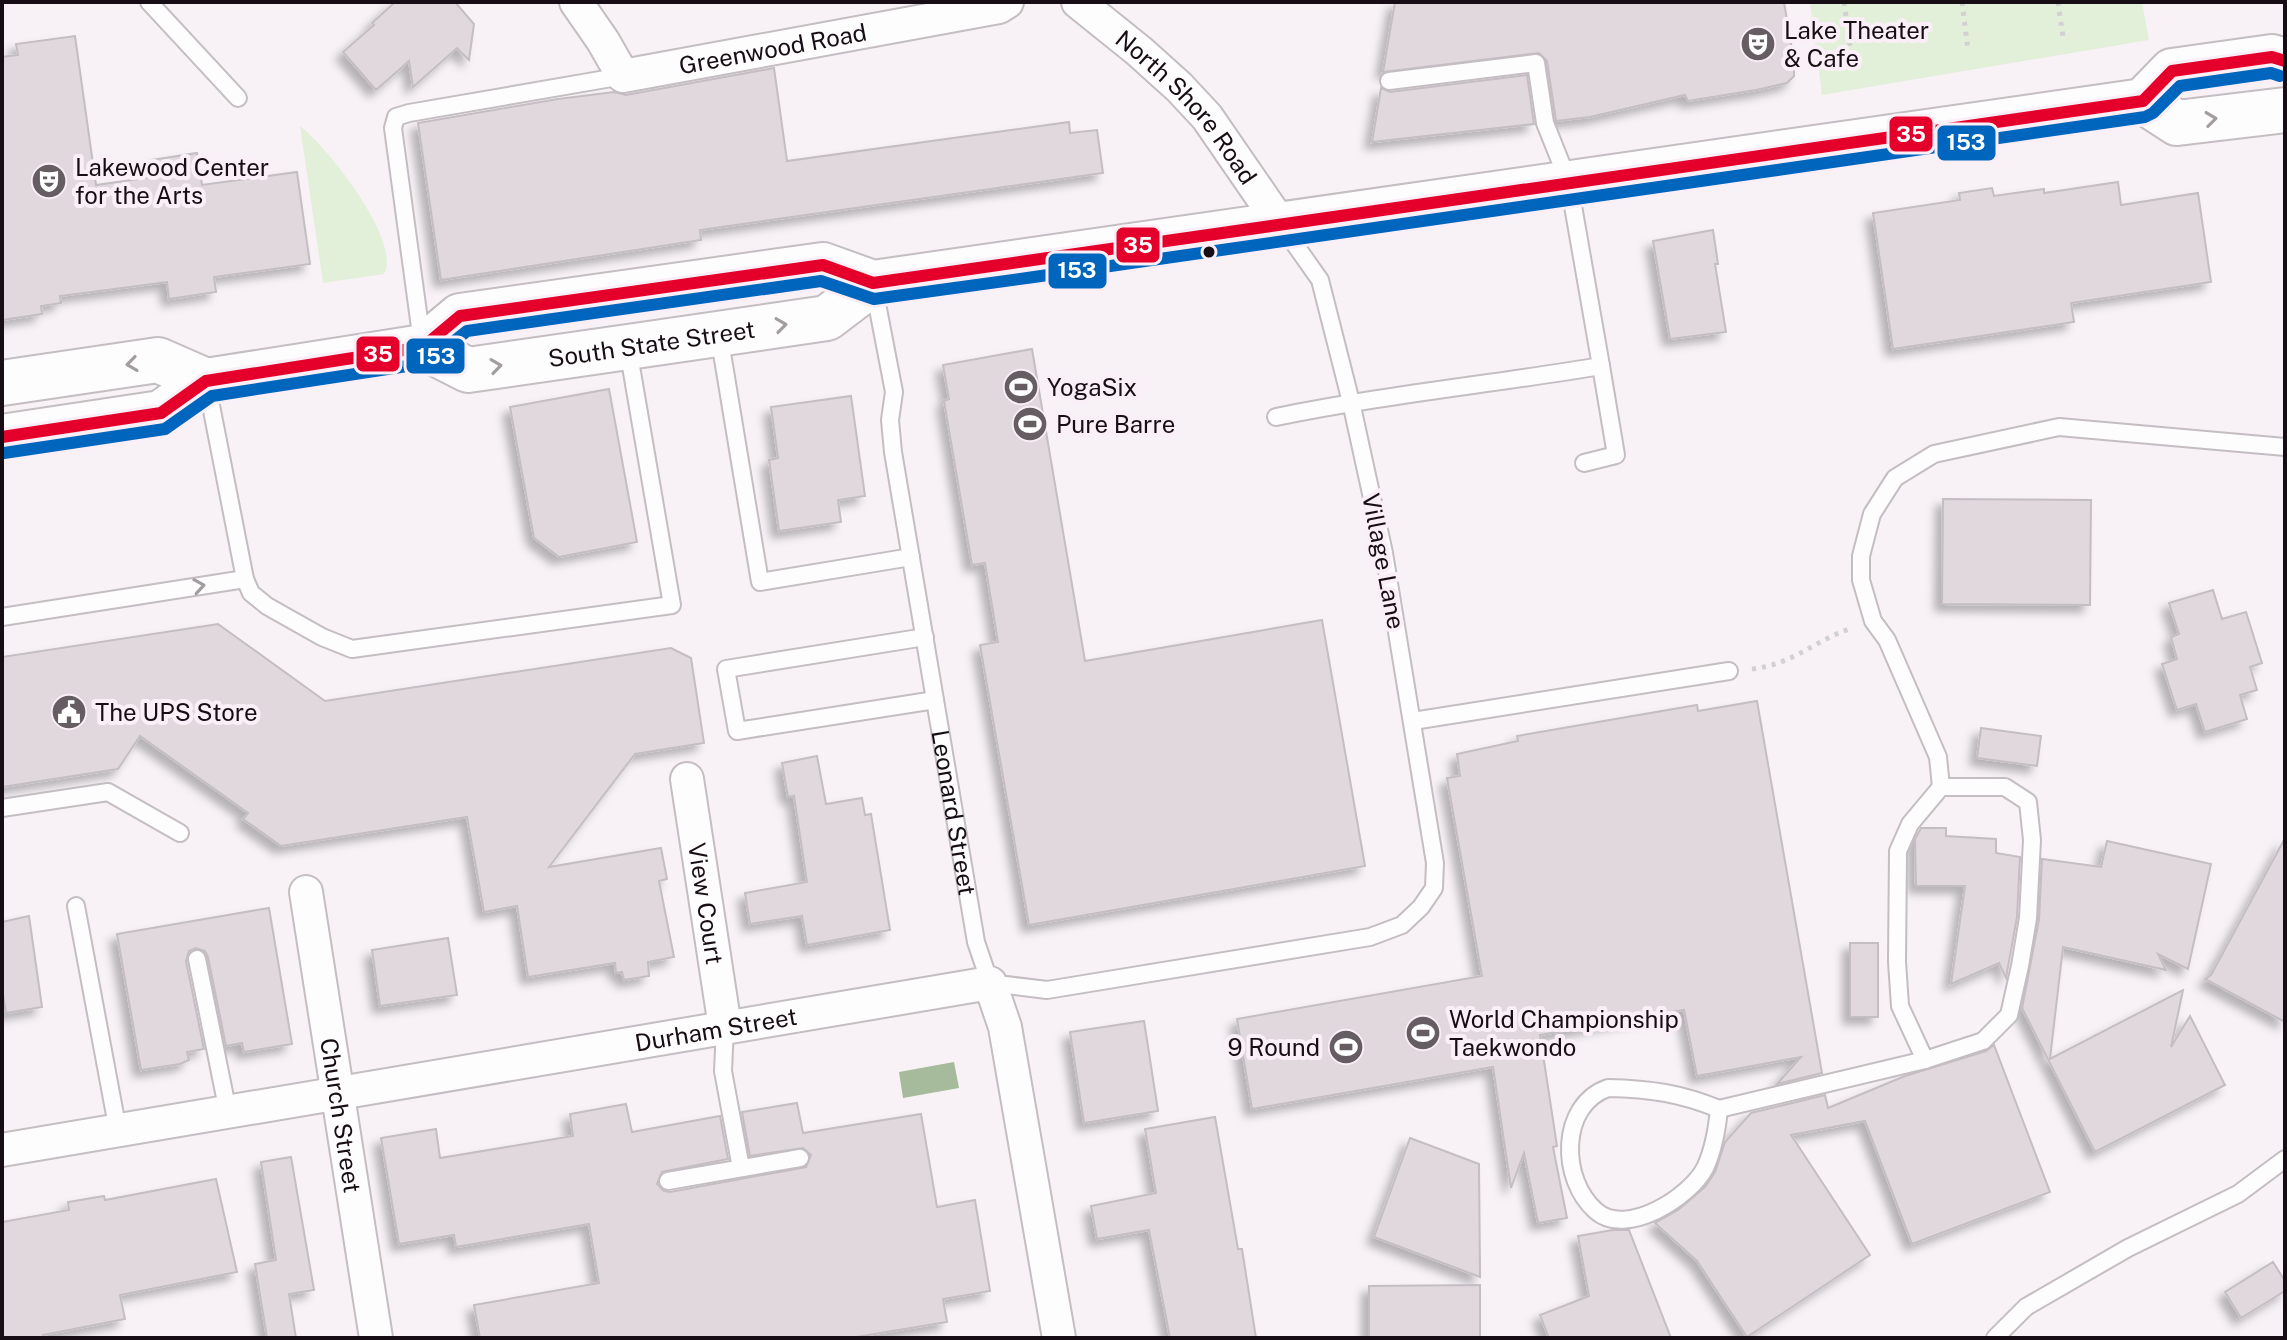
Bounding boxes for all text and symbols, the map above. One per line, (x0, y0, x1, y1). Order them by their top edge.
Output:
place label: Lake Theater & Cafe (1784, 16, 1929, 72)
street label: Greenwood Road (677, 18, 869, 79)
street label: North Shore Road (1110, 24, 1263, 189)
theatre icon: Lake Theater & Cafe (1739, 25, 1777, 63)
one-way arrow (2204, 111, 2218, 128)
line badge: 35 (1888, 115, 1934, 153)
text: 35 (1896, 121, 1926, 147)
line badge: 153 (1936, 124, 1997, 162)
text: 153 (1947, 129, 1985, 155)
place label: Lakewood Center for the Arts (75, 153, 269, 209)
theatre icon: Lakewood Center for the Arts (30, 162, 68, 200)
line badge: 35 (1115, 226, 1161, 264)
text: 35 (1123, 232, 1153, 258)
unlabelled marker (1201, 244, 1217, 260)
line badge: 153 (1047, 252, 1108, 290)
text: 153 (1058, 257, 1096, 283)
street label: South State Street (546, 315, 757, 372)
one-way arrow (774, 317, 787, 334)
line badge: 35 (355, 335, 401, 373)
line badge: 153 (405, 337, 466, 375)
text: 35 (363, 341, 393, 367)
text: 153 (417, 343, 455, 369)
one-way arrow (126, 355, 139, 372)
one-way arrow (489, 358, 502, 375)
sports icon: YogaSix (1002, 368, 1040, 406)
place label: YogaSix (1047, 373, 1137, 401)
sports icon: Pure Barre (1011, 405, 1049, 443)
place label: Pure Barre (1056, 410, 1175, 438)
street label: Village Lane (1357, 491, 1411, 631)
one-way arrow (193, 578, 206, 595)
public building icon: The UPS Store (50, 693, 88, 731)
place label: The UPS Store (95, 698, 258, 726)
street label: Leonard Street (926, 728, 982, 897)
street label: View Court (683, 841, 729, 966)
street label: Durham Street (633, 1002, 799, 1057)
place label: World Championship Taekwondo (1449, 1005, 1679, 1061)
sports icon: World Championship Taekwondo (1404, 1014, 1442, 1052)
sports icon: 9 Round (1327, 1028, 1365, 1066)
place label: 9 Round (1228, 1033, 1320, 1061)
street label: Church Street (315, 1036, 367, 1195)

